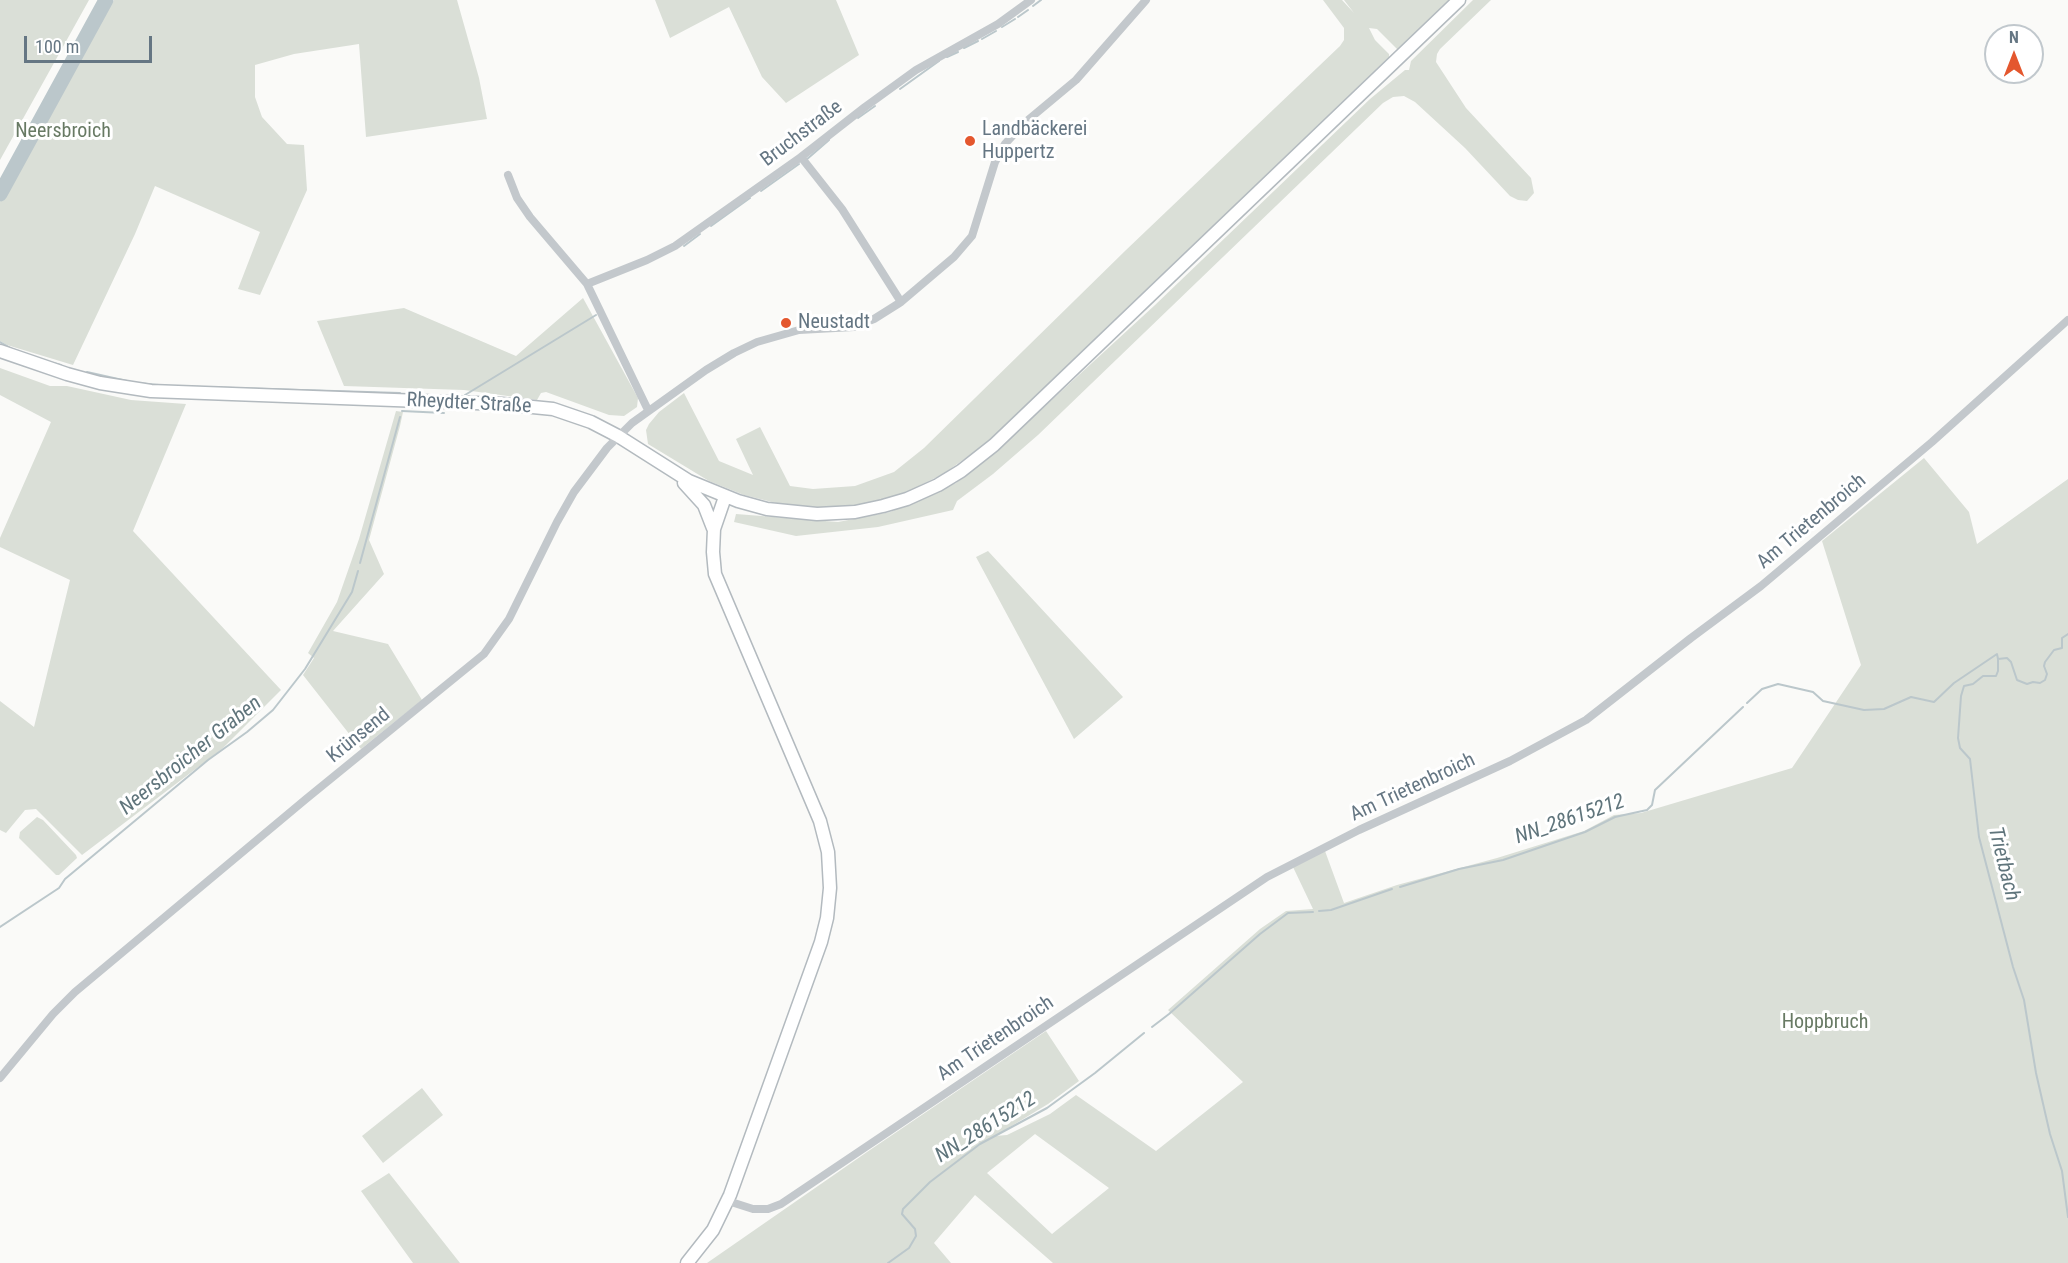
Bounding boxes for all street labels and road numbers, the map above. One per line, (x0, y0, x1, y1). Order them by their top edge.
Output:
street label: Bruchstraße (757, 96, 847, 172)
street label: Rheydter Straße (406, 389, 532, 419)
street label: Am Trietenbroich (1753, 469, 1871, 575)
street label: Krünsend (323, 703, 395, 769)
street label: Am Trietenbroich (1347, 749, 1479, 827)
street label: Am Trietenbroich (933, 991, 1059, 1087)

